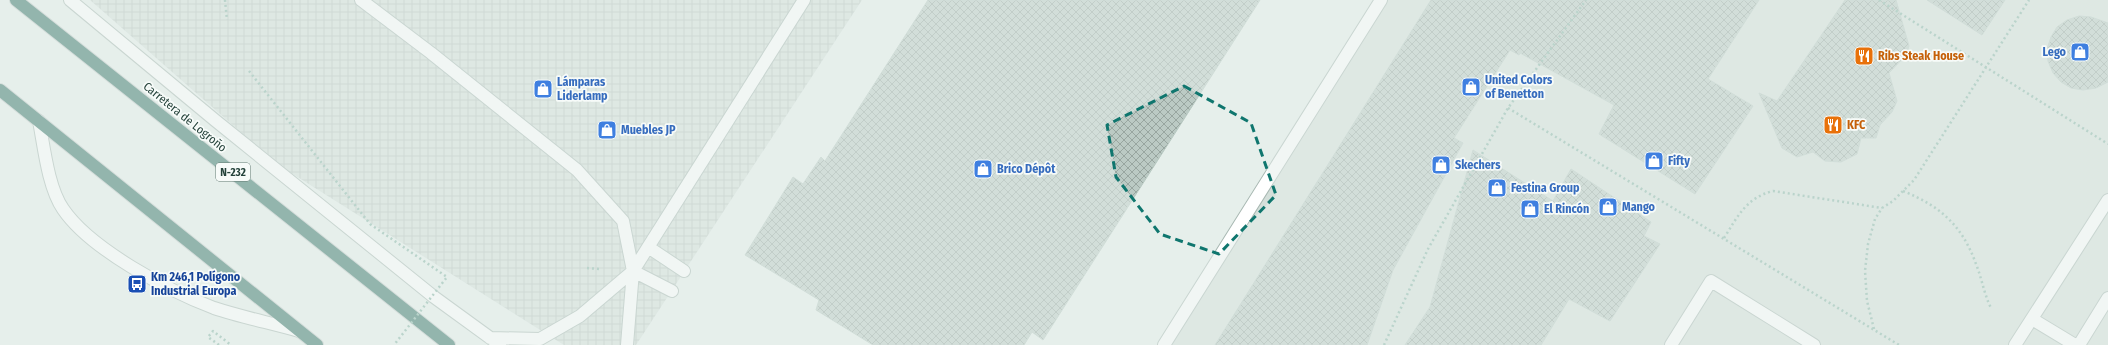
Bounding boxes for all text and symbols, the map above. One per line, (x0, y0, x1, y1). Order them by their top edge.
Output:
shop icon: Lego (2069, 41, 2091, 63)
restaurant icon: Ribs Steak House (1853, 45, 1875, 67)
place label: Lego (2042, 45, 2067, 59)
place label: Ribs Steak House (1878, 49, 1964, 63)
place label: United Colors of Benetton (1485, 73, 1553, 101)
place label: Lámparas Liderlamp (557, 75, 608, 103)
shop icon: United Colors of Benetton (1460, 76, 1482, 98)
shop icon: Lámparas Liderlamp (532, 78, 554, 100)
street label: Carretera de Logroño (141, 79, 229, 155)
restaurant icon: KFC (1822, 114, 1844, 136)
place label: KFC (1847, 118, 1866, 132)
shop icon: Muebles JP (596, 119, 618, 141)
place label: Muebles JP (621, 123, 676, 137)
shop icon: Fifty (1643, 150, 1665, 172)
shop icon: Skechers (1430, 154, 1452, 176)
place label: Fifty (1668, 154, 1690, 168)
shop icon: Brico Dépôt (972, 158, 994, 180)
place label: Skechers (1455, 158, 1501, 172)
place label: Brico Dépôt (997, 162, 1056, 176)
road number: N-232 (216, 163, 250, 181)
shop icon: Festina Group (1486, 177, 1508, 199)
place label: Festina Group (1511, 181, 1580, 195)
shop icon: Mango (1597, 196, 1619, 218)
shop icon: El Rincón (1519, 198, 1541, 220)
place label: Mango (1622, 200, 1656, 214)
place label: El Rincón (1544, 202, 1589, 216)
place label: Km 246,1 Polígono Industrial Europa (151, 270, 241, 298)
bus stop icon: Km 246,1 Polígono Industrial Europa (126, 273, 148, 295)

